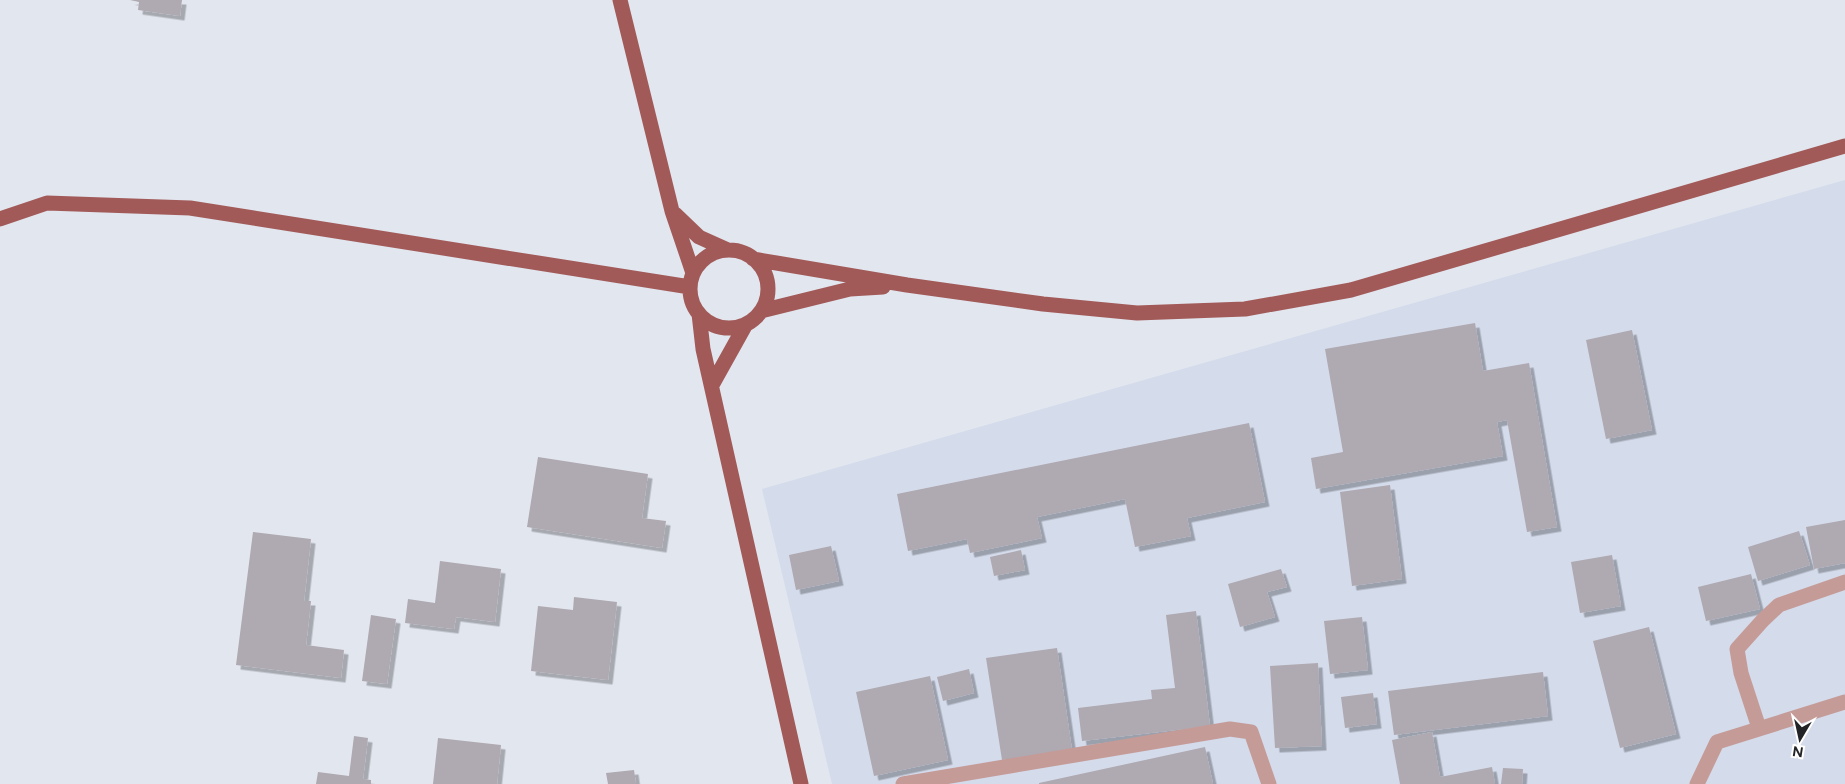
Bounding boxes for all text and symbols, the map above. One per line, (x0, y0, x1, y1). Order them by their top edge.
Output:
north arrow (1775, 714, 1825, 764)
text: N (1791, 742, 1805, 761)

